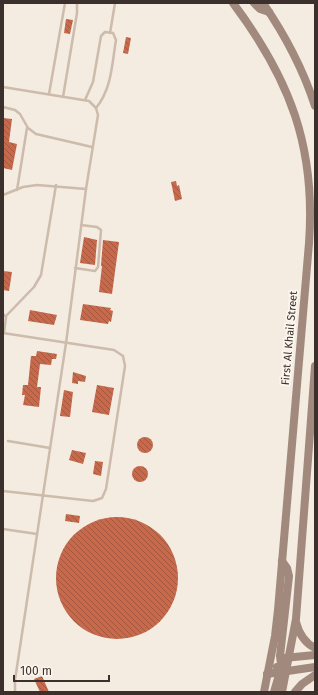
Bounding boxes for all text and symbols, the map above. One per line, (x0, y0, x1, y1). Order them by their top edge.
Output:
street label: First Al Khail Street (279, 290, 300, 386)
scale bar (14, 657, 109, 683)
text: 100 m (20, 664, 52, 678)

